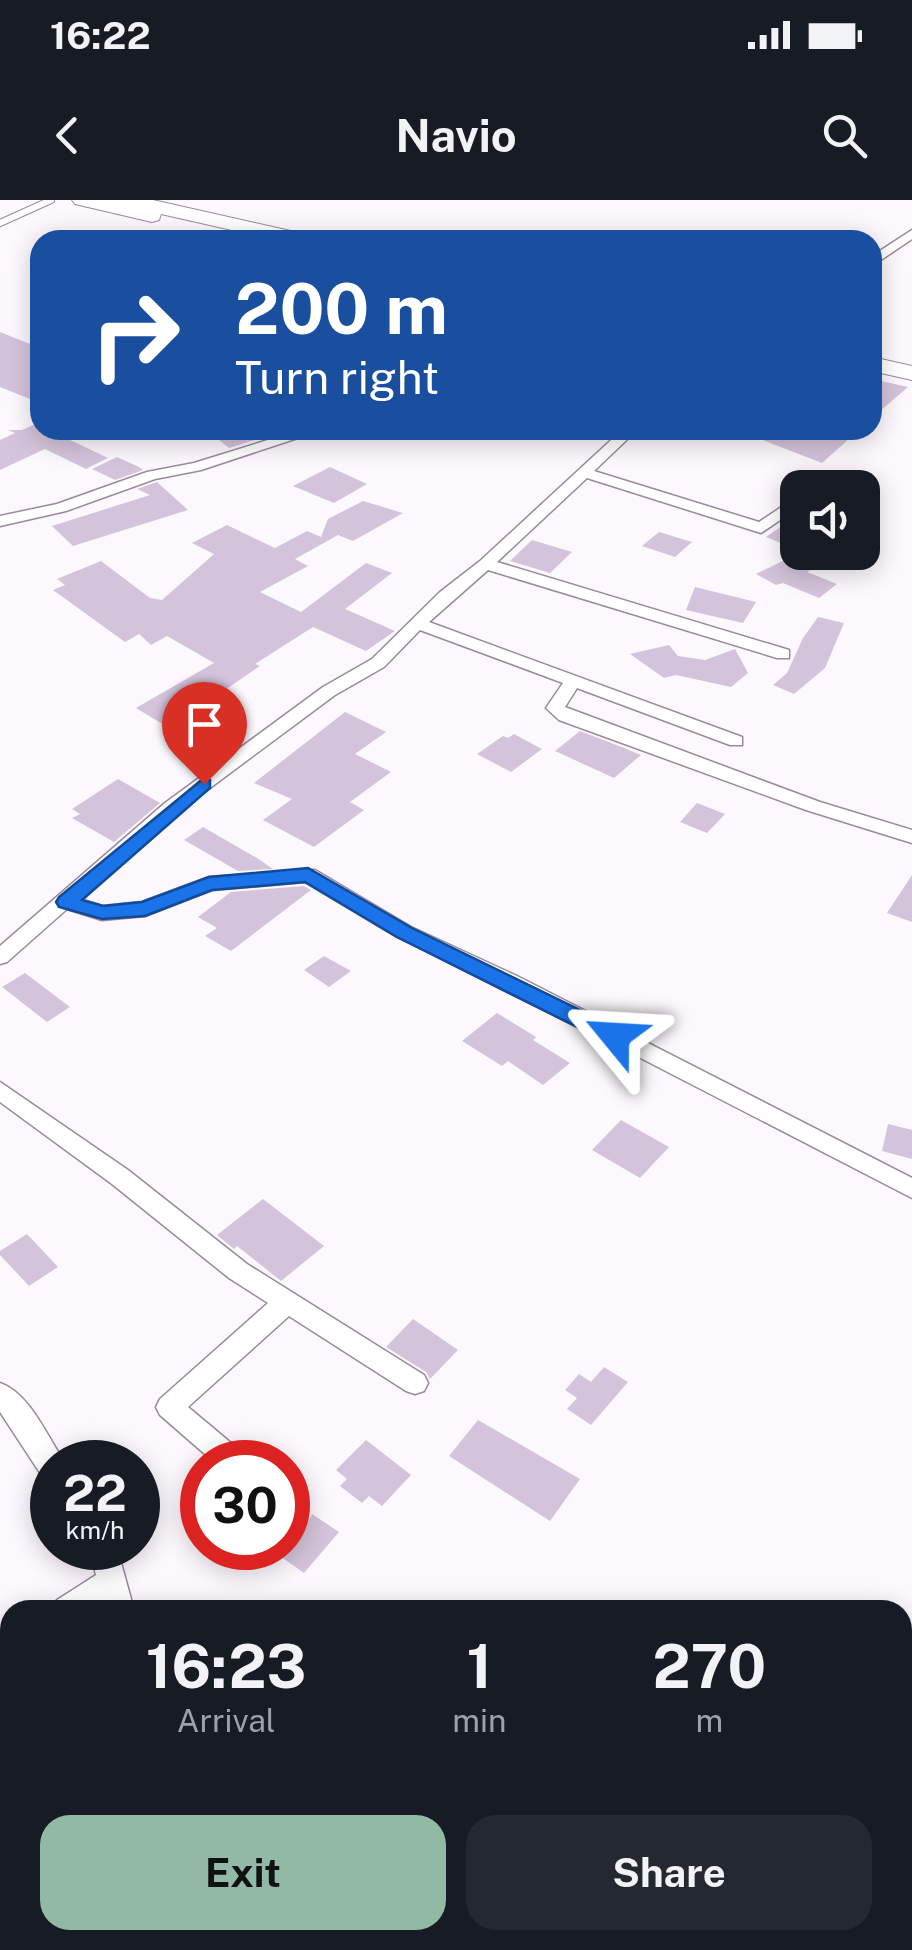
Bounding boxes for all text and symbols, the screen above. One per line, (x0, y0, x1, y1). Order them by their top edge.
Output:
text: 16:22 (50, 13, 151, 58)
icon: back (40, 108, 95, 163)
icon: search (817, 108, 872, 163)
text: Navio (395, 109, 517, 162)
text: 200 m (235, 267, 448, 350)
icon: right (70, 270, 200, 400)
text: Turn right (235, 351, 439, 404)
map controls (780, 470, 880, 570)
button: sound (780, 470, 880, 570)
pin (162, 682, 247, 785)
icon: arrive (177, 697, 232, 752)
position arrow (563, 984, 667, 1088)
speed limit sign: 30 (180, 1440, 310, 1570)
text: 22 (63, 1463, 127, 1522)
text: km/h (66, 1515, 124, 1545)
text: 16:23 (146, 1631, 307, 1702)
text: 1 (467, 1631, 492, 1702)
text: 270 (652, 1631, 766, 1702)
text: Arrival (177, 1702, 276, 1739)
text: min (452, 1702, 507, 1739)
text: m (695, 1702, 723, 1739)
button: Exit (40, 1815, 446, 1930)
button: Share (466, 1815, 872, 1930)

